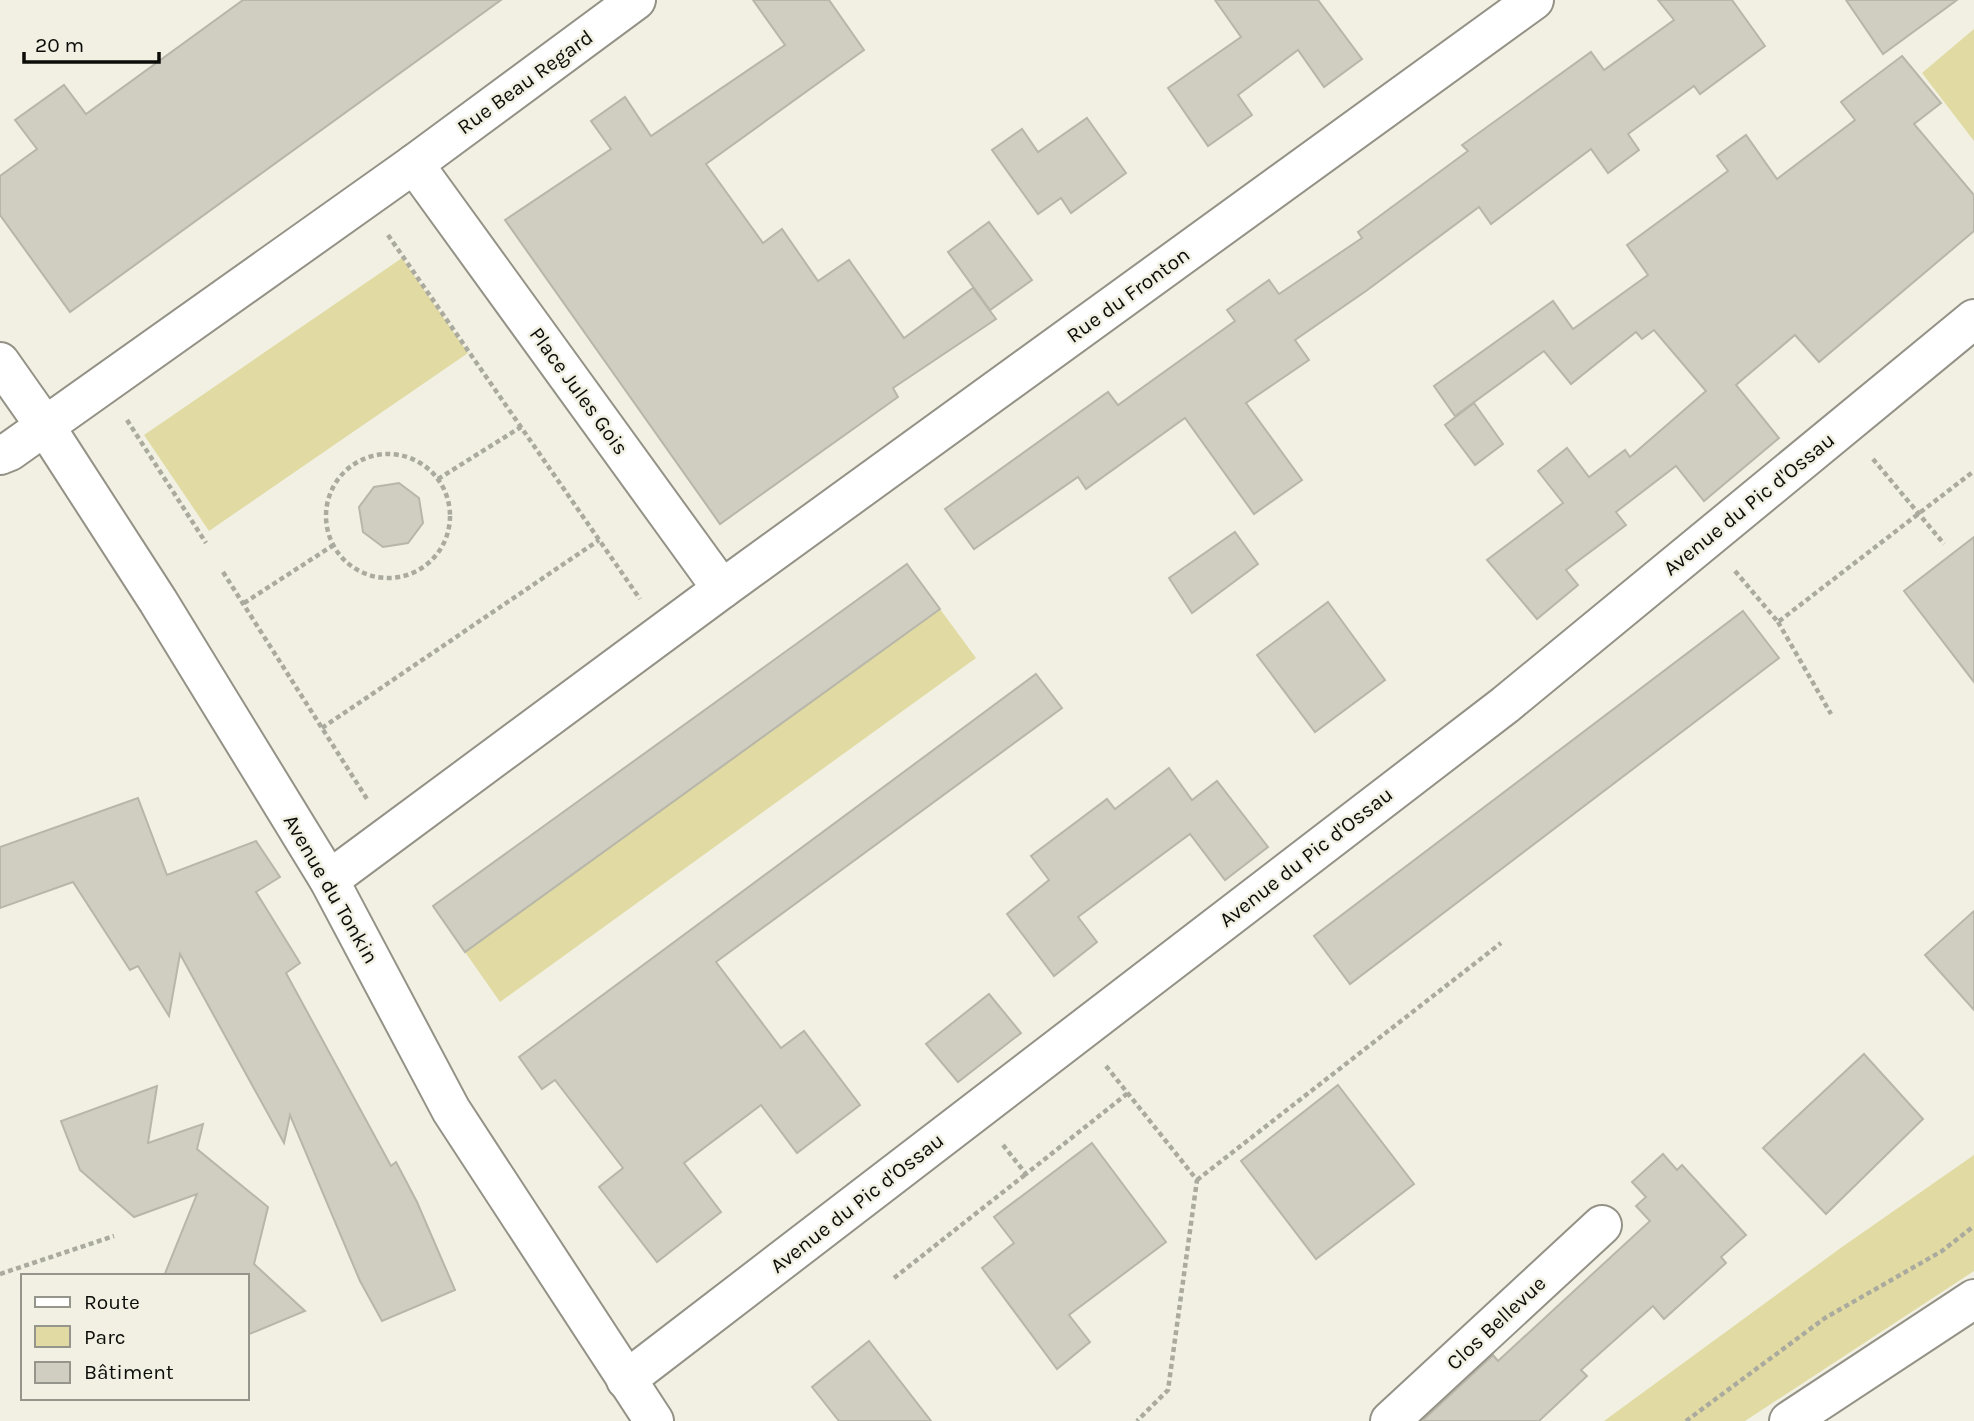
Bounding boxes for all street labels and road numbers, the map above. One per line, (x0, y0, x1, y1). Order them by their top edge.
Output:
street label: Rue Beau Regard (453, 25, 597, 139)
street label: Rue du Fronton (1062, 242, 1194, 348)
street label: Place Jules Gois (525, 323, 633, 459)
street label: Avenue du Pic d'Ossau (1659, 428, 1839, 580)
street label: Avenue du Pic d'Ossau (1215, 782, 1397, 932)
street label: Avenue du Tonkin (279, 810, 383, 968)
street label: Avenue du Pic d'Ossau (766, 1128, 948, 1278)
street label: Clos Bellevue (1441, 1271, 1551, 1375)

